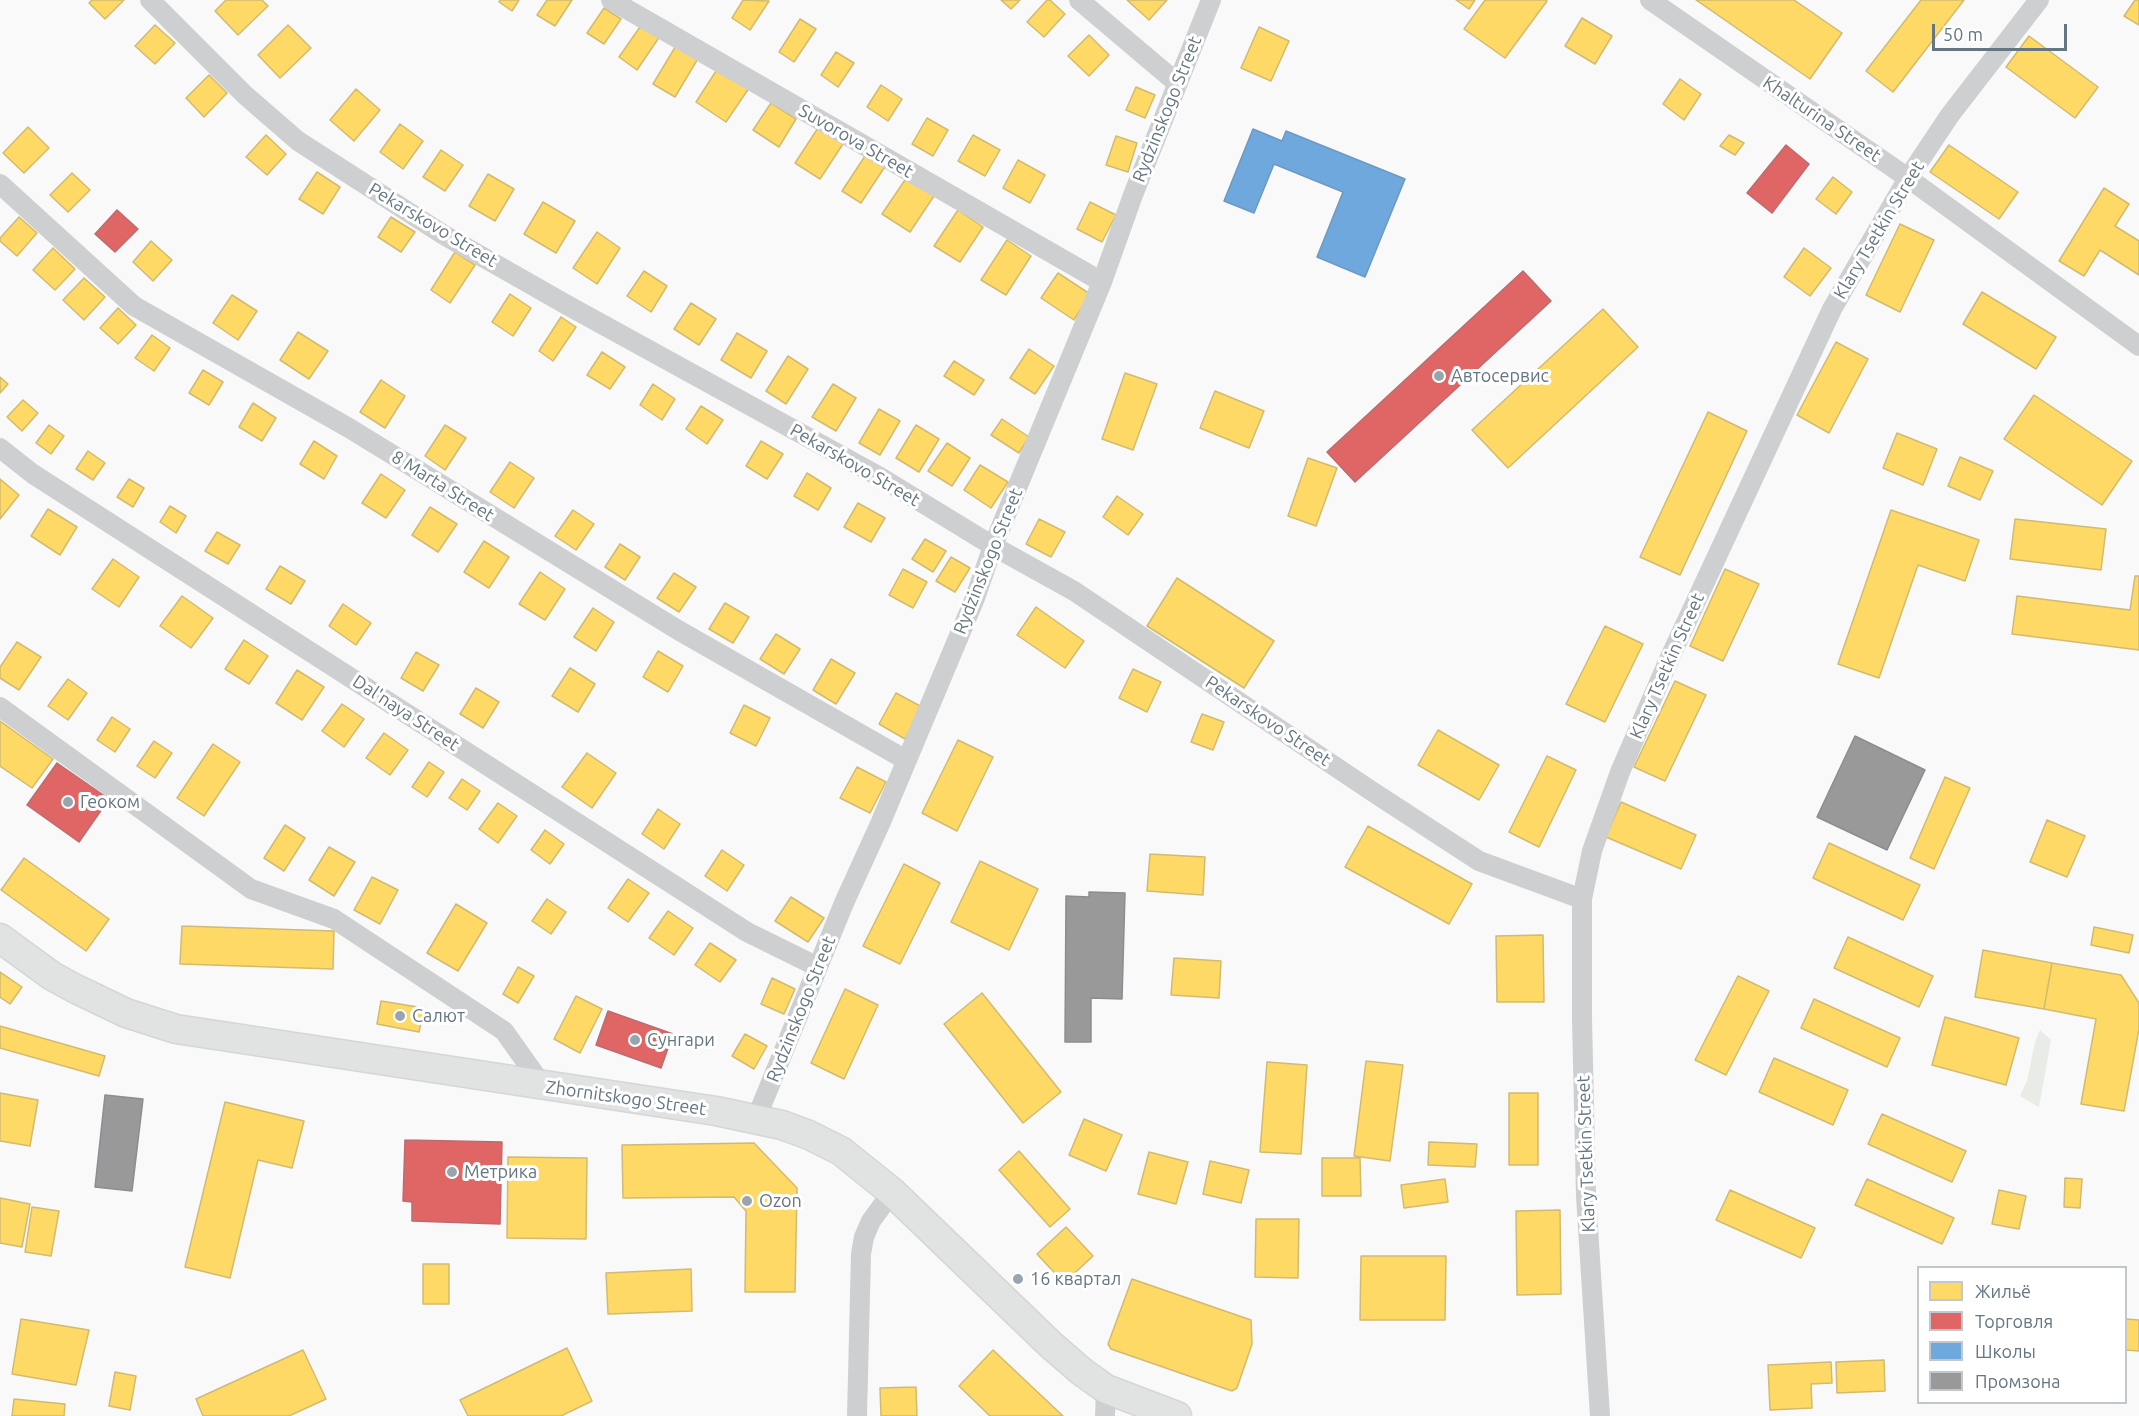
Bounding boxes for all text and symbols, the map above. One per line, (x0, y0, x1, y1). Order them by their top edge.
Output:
scale bar (1935, 12, 2070, 50)
text: 50 m (1943, 24, 1983, 44)
street label: Rydzinskogo Street (1128, 33, 1206, 185)
street label: Khalturina Street (1759, 72, 1885, 166)
street label: Suvorova Street (795, 99, 917, 183)
street label: Klary Tsetkin Street (1829, 157, 1929, 303)
street label: Pekarskovo Street (365, 178, 501, 272)
place label: Автосервис (1451, 365, 1549, 387)
marker: Автосервис (1432, 369, 1446, 383)
street label: Pekarskovo Street (786, 419, 924, 511)
street label: 8 Marta Street (388, 446, 498, 526)
street label: Rydzinskogo Street (949, 485, 1027, 637)
street label: Klary Tsetkin Street (1625, 590, 1709, 742)
street label: Dal'naya Street (349, 670, 463, 756)
street label: Pekarskovo Street (1201, 671, 1335, 771)
place label: Геоком (80, 791, 140, 813)
marker: Геоком (61, 795, 75, 809)
street label: Rydzinskogo Street (762, 933, 840, 1085)
place label: Салют (412, 1005, 465, 1027)
marker: Салют (393, 1009, 407, 1023)
place label: Сунгари (647, 1029, 715, 1051)
marker: Сунгари (628, 1033, 642, 1047)
street label: Klary Tsetkin Street (1572, 1075, 1600, 1233)
street label: Zhornitskogo Street (544, 1076, 708, 1120)
place label: Метрика (464, 1161, 537, 1183)
marker: Метрика (445, 1165, 459, 1179)
place label: Ozon (759, 1190, 802, 1212)
marker: Ozon (740, 1194, 754, 1208)
legend (1917, 1266, 2127, 1404)
place label: 16 квартал (1030, 1268, 1121, 1290)
marker: 16 квартал (1011, 1272, 1025, 1286)
text: Жильё (1975, 1281, 2031, 1301)
text: Торговля (1975, 1311, 2053, 1331)
text: Школы (1975, 1341, 2036, 1361)
text: Промзона (1975, 1371, 2060, 1391)

